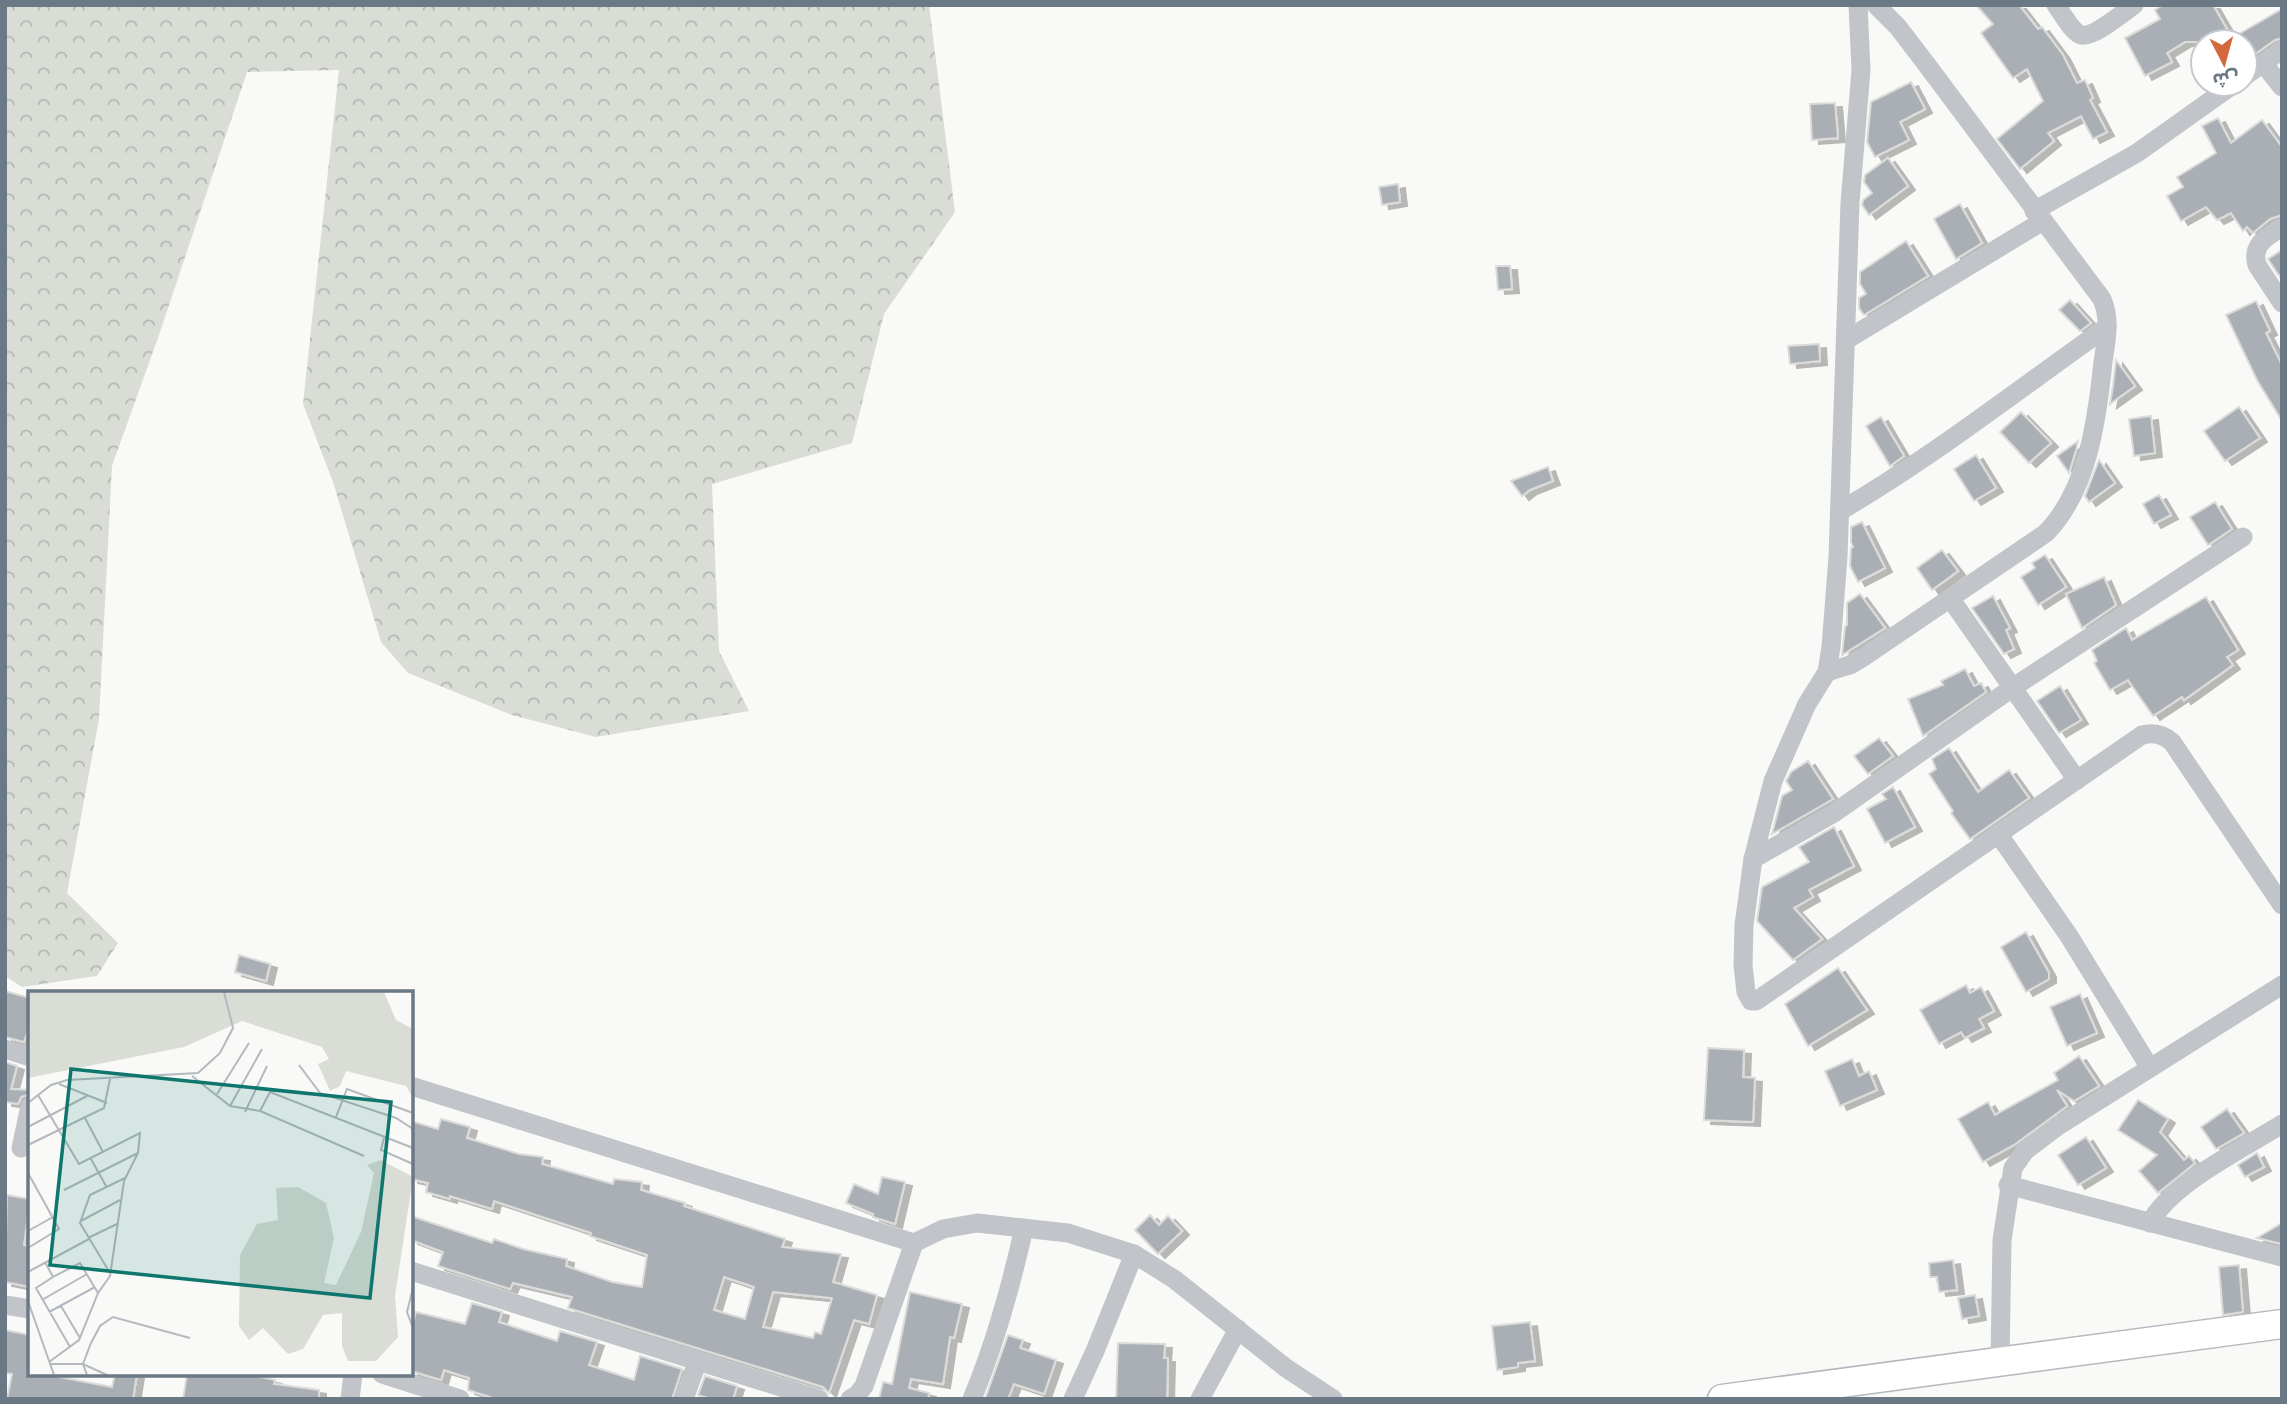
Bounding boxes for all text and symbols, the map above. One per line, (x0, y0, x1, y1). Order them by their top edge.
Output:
north arrow (2189, 28, 2259, 98)
text: ش (2211, 65, 2240, 96)
inset map (28, 991, 413, 1376)

